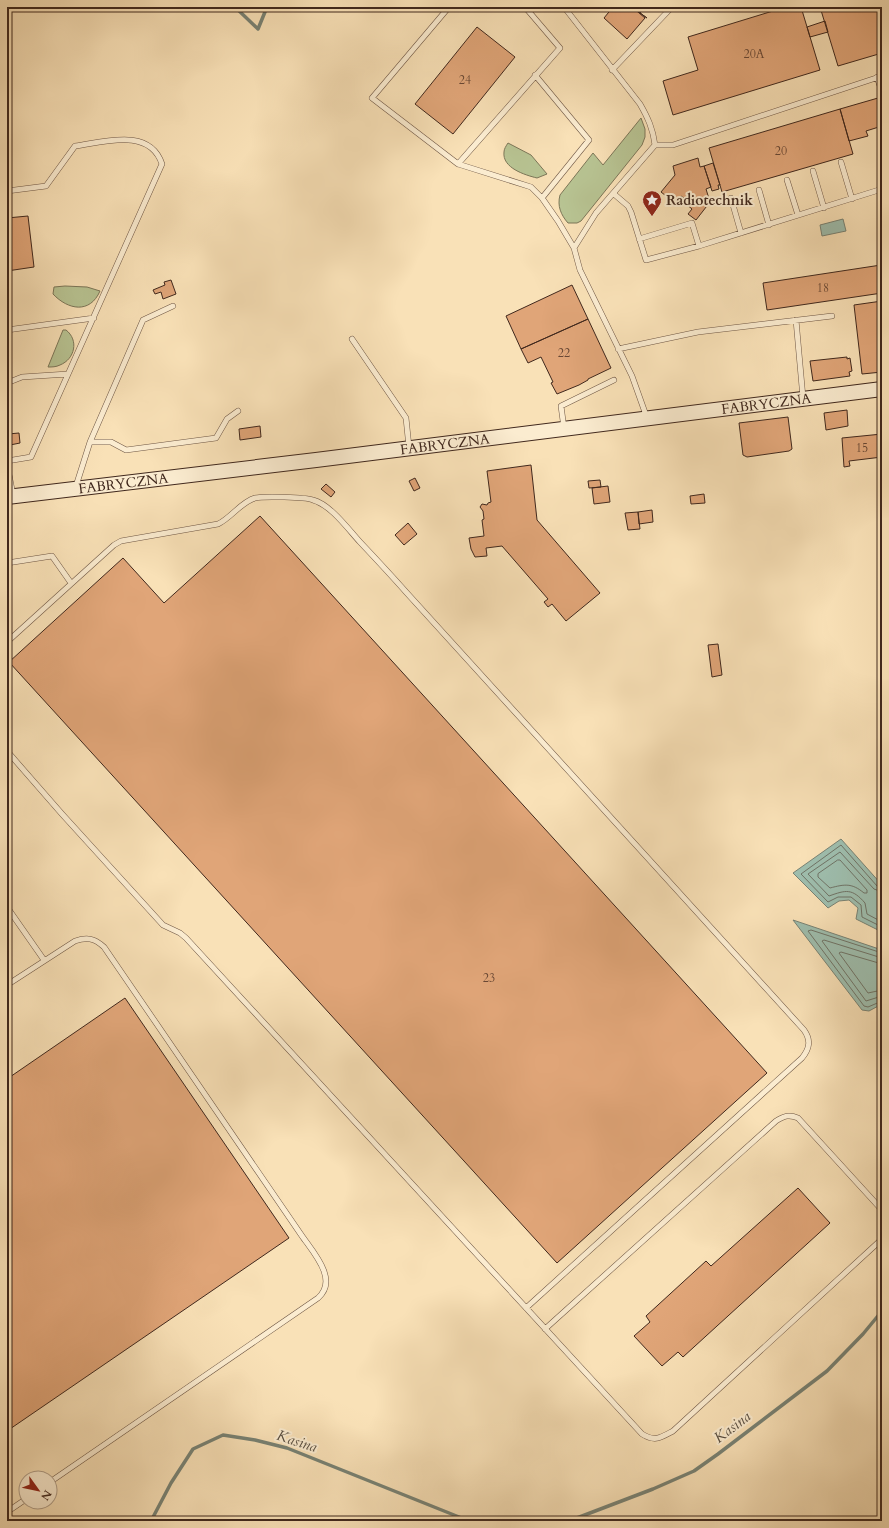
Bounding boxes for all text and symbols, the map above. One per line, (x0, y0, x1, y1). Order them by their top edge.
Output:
house number: 20A (744, 46, 765, 62)
house number: 24 (459, 72, 471, 88)
house number: 20 (775, 143, 787, 159)
place icon: Radiotechnik (641, 189, 663, 217)
place label: Radiotechnik (666, 191, 753, 210)
house number: 18 (817, 280, 829, 296)
house number: 22 (558, 345, 570, 361)
street label: FABRYCZNA (720, 388, 812, 419)
street label: FABRYCZNA (399, 429, 491, 459)
house number: 15 (856, 440, 868, 456)
street label: FABRYCZNA (77, 468, 169, 498)
house number: 23 (483, 970, 495, 986)
water label: Kasina (709, 1406, 755, 1447)
water label: Kasina (274, 1425, 320, 1457)
north arrow (18, 1470, 58, 1510)
text: N (37, 1487, 55, 1504)

